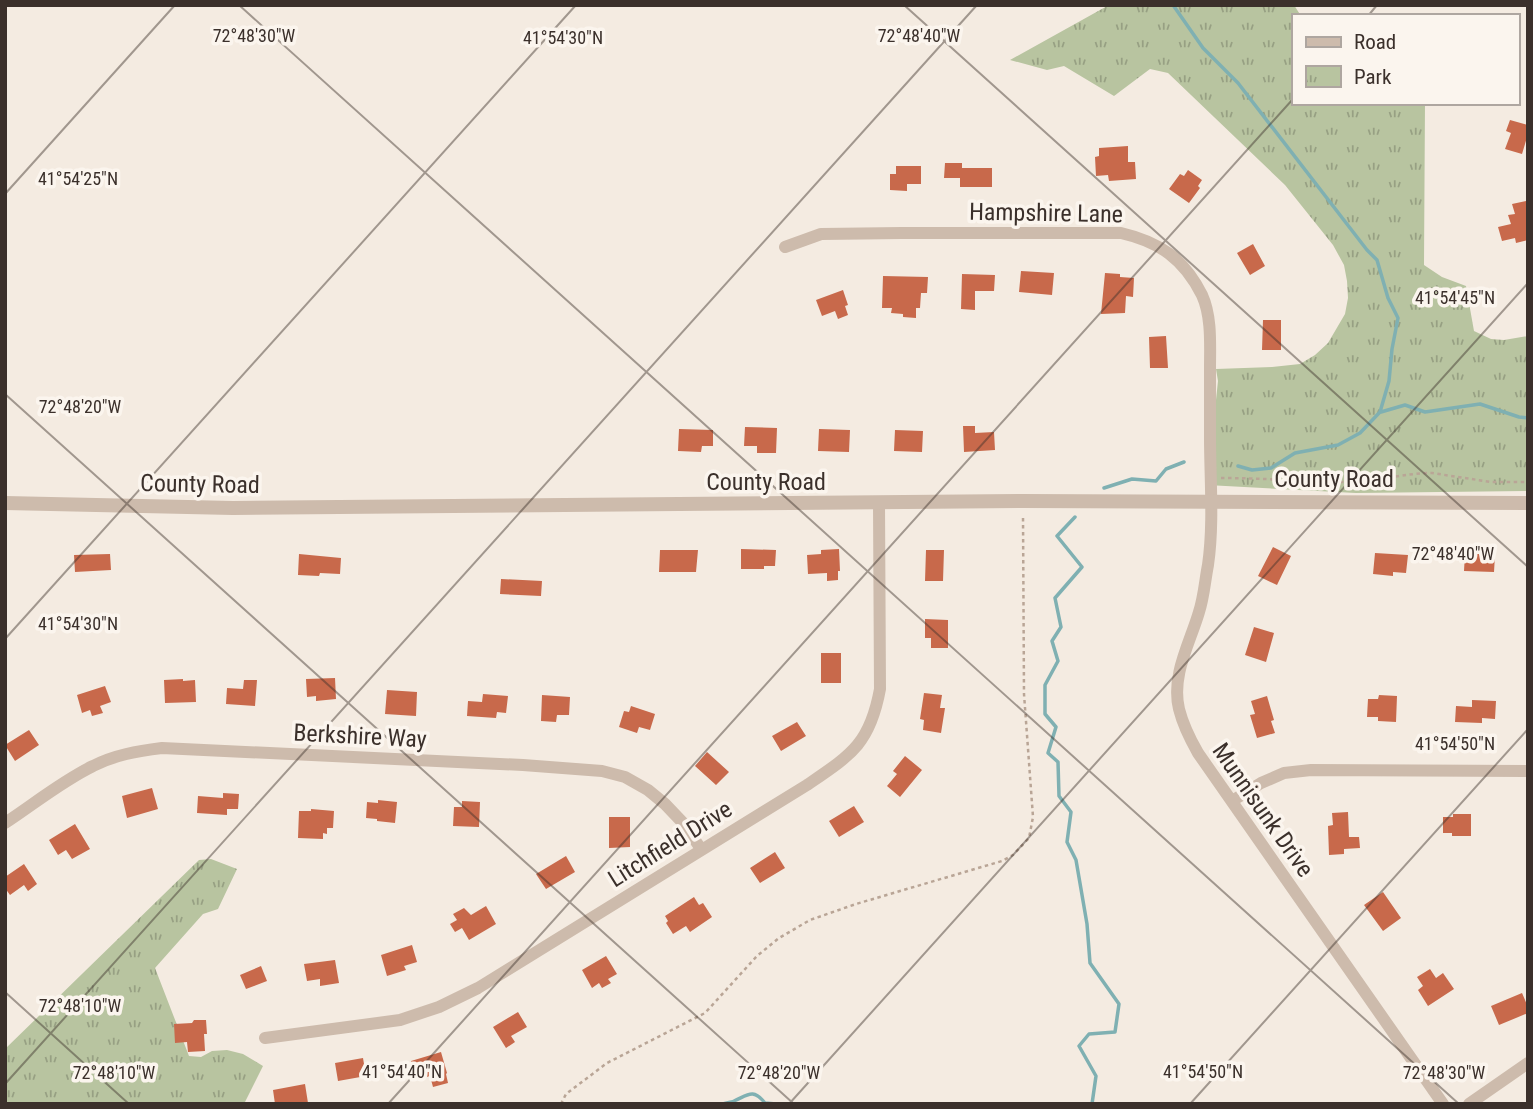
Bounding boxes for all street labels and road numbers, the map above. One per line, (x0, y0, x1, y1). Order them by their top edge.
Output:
street label: Hampshire Lane (969, 198, 1123, 228)
street label: County Road (1274, 465, 1394, 493)
street label: County Road (706, 468, 826, 496)
street label: County Road (140, 469, 260, 499)
street label: Berkshire Way (293, 719, 427, 753)
street label: Munnisunk Drive (1207, 738, 1319, 882)
street label: Litchfield Drive (603, 795, 737, 893)

